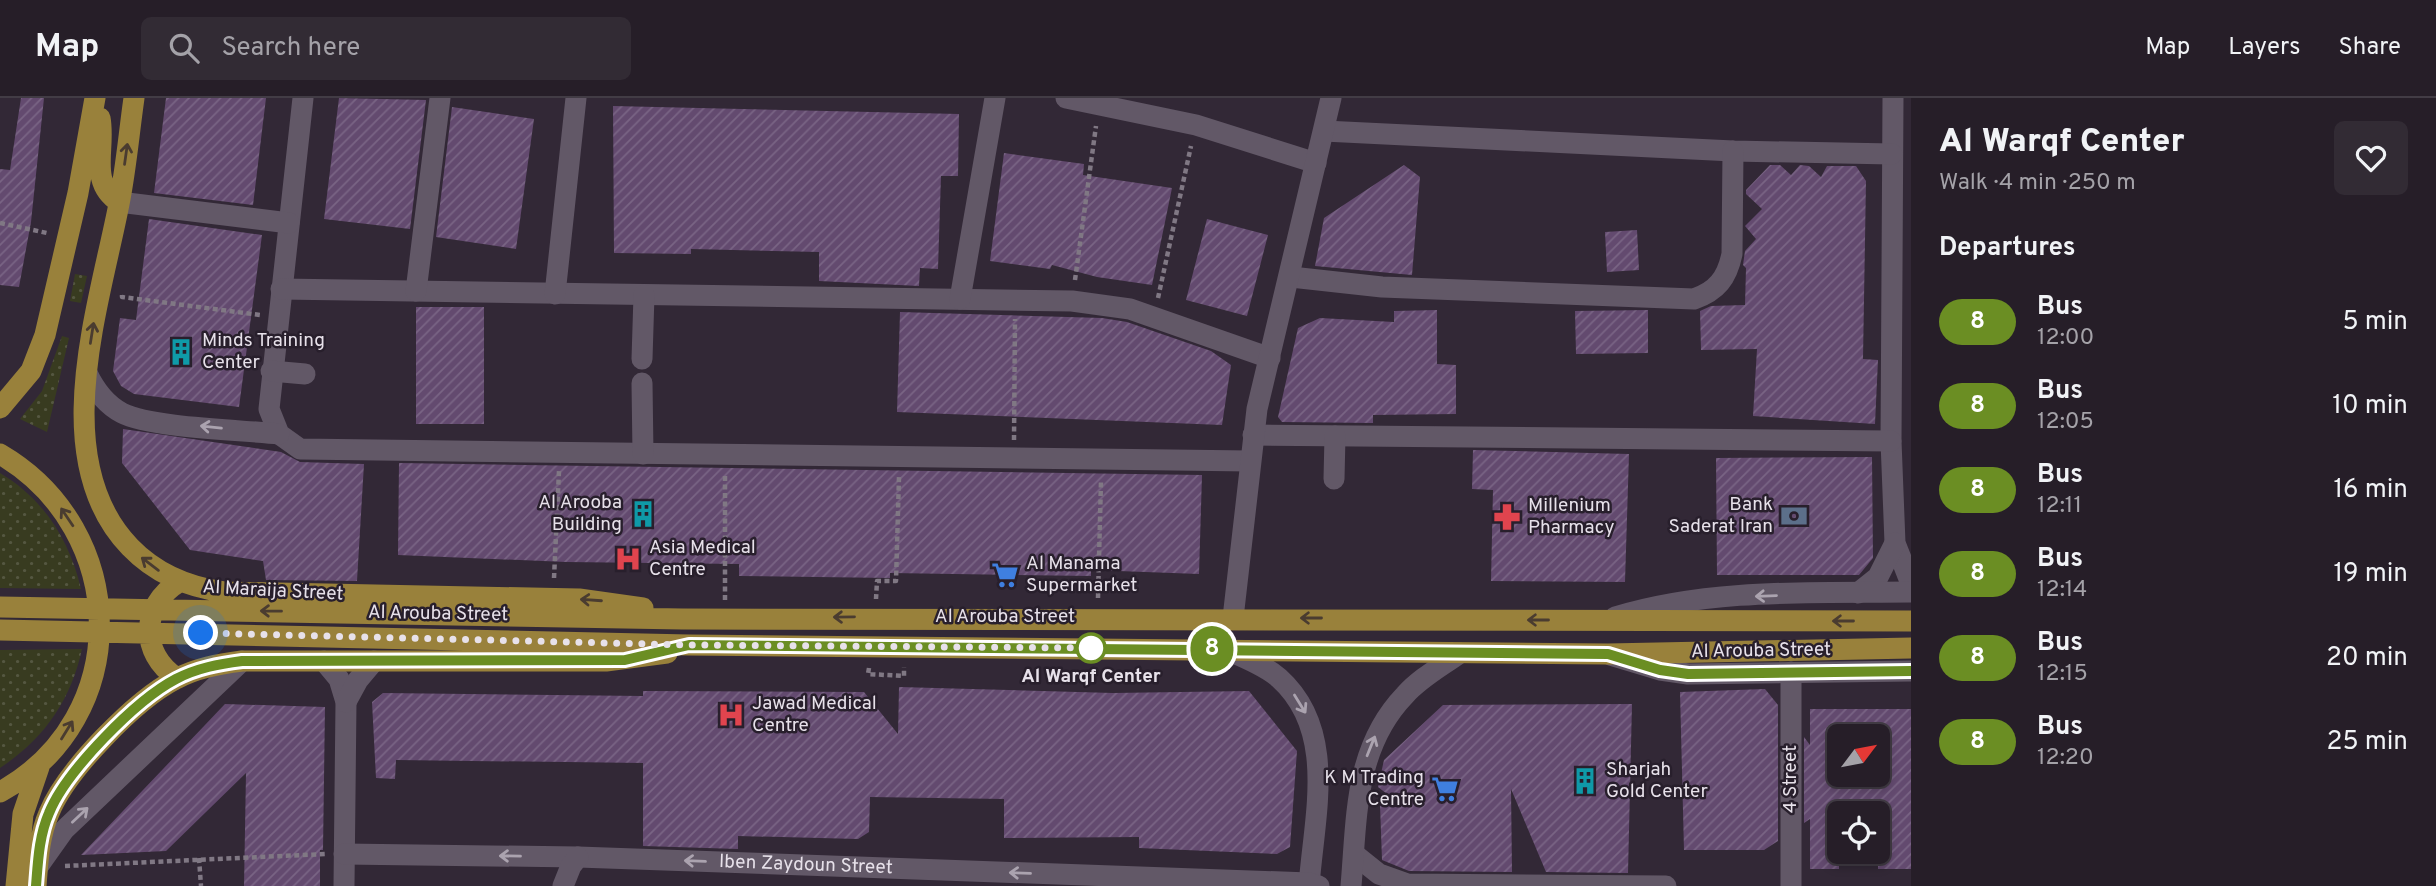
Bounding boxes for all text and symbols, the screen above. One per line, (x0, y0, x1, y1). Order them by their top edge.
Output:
search box (141, 17, 631, 80)
text: Map (35, 27, 99, 69)
icon: search (165, 29, 203, 67)
text: Search here (221, 32, 360, 65)
text: Map (2145, 33, 2190, 63)
text: Layers (2228, 33, 2300, 63)
text: Share (2338, 33, 2401, 63)
button: heart (2334, 121, 2408, 195)
text: Al Warqf Center (1939, 122, 2185, 164)
one-way arrow (120, 143, 133, 166)
text: Walk · 4 min · 250 m (1939, 169, 2136, 198)
text: Departures (1939, 232, 2076, 265)
text: Bus (2037, 291, 2083, 324)
text: 5 min (2342, 306, 2408, 339)
text: 8 (1970, 307, 1985, 337)
one-way arrow (86, 322, 99, 345)
text: 12:00 (2037, 324, 2094, 353)
place label: Minds Training Center (202, 329, 325, 375)
building icon: Minds Training Center (166, 337, 196, 367)
text: Bus (2037, 375, 2083, 408)
text: 10 min (2332, 390, 2408, 423)
text: 8 (1970, 391, 1985, 421)
text: 12:05 (2037, 408, 2094, 437)
one-way arrow (201, 420, 223, 433)
text: Bus (2037, 459, 2083, 492)
text: 16 min (2333, 474, 2408, 507)
text: 8 (1970, 475, 1985, 505)
place label: Al Arooba Building (538, 491, 622, 537)
text: 12:11 (2037, 492, 2082, 521)
place label: Bank Saderat Iran (1669, 493, 1773, 539)
place label: Millenium Pharmacy (1528, 494, 1614, 540)
building icon: Al Arooba Building (628, 499, 658, 529)
bank icon: Bank Saderat Iran (1779, 501, 1809, 531)
pharmacy icon: Millenium Pharmacy (1492, 502, 1522, 532)
one-way arrow (60, 507, 74, 527)
place label: Asia Medical Centre (649, 536, 756, 582)
text: Bus (2037, 543, 2083, 576)
hospital icon: Asia Medical Centre (613, 544, 643, 574)
place label: Al Manama Supermarket (1026, 552, 1137, 598)
one-way arrow (141, 557, 159, 572)
text: 19 min (2333, 558, 2408, 591)
text: 8 (1970, 559, 1985, 589)
supermarket icon: Al Manama Supermarket (990, 560, 1020, 590)
street label: Al Maraija Street (202, 575, 344, 607)
text: 12:14 (2037, 576, 2087, 605)
one-way arrow (1755, 590, 1778, 603)
one-way arrow (580, 593, 603, 606)
street label: Al Arouba Street (368, 601, 508, 627)
one-way arrow (259, 604, 282, 617)
street label: Al Arouba Street (935, 605, 1075, 629)
one-way arrow (833, 611, 856, 624)
one-way arrow (1299, 612, 1322, 625)
one-way arrow (1527, 613, 1550, 627)
one-way arrow (1832, 614, 1855, 628)
your location (183, 615, 218, 650)
line badge: 8 (1189, 626, 1235, 672)
text: Bus (2037, 627, 2083, 660)
marker: Al Warqf Center (1076, 633, 1106, 663)
text: 8 (1204, 634, 1220, 664)
street label: Al Arouba Street (1691, 638, 1831, 664)
text: 20 min (2326, 642, 2408, 675)
text: 8 (1970, 643, 1985, 673)
text: 12:15 (2037, 660, 2088, 689)
place label: Al Warqf Center (1021, 665, 1161, 689)
place label: Jawad Medical Centre (752, 692, 877, 738)
one-way arrow (1294, 693, 1308, 713)
hospital icon: Jawad Medical Centre (716, 700, 746, 730)
text: Bus (2037, 711, 2083, 744)
one-way arrow (61, 721, 75, 741)
north arrow (1827, 724, 1890, 788)
map controls (1827, 724, 1890, 864)
text: 25 min (2327, 726, 2408, 759)
text: 8 (1970, 727, 1985, 757)
one-way arrow (1365, 736, 1378, 758)
text: 12:20 (2037, 744, 2094, 773)
street label: 4 Street (1779, 745, 1803, 813)
place label: Sharjah Gold Center (1606, 758, 1708, 804)
place label: K M Trading Centre (1324, 766, 1424, 812)
building icon: Sharjah Gold Center (1570, 766, 1600, 796)
supermarket icon: K M Trading Centre (1430, 774, 1460, 804)
button: locate (1827, 801, 1890, 864)
one-way arrow (71, 807, 89, 823)
one-way arrow (499, 849, 522, 863)
street label: Iben Zaydoun Street (718, 850, 893, 880)
one-way arrow (684, 855, 707, 868)
one-way arrow (1009, 866, 1032, 879)

